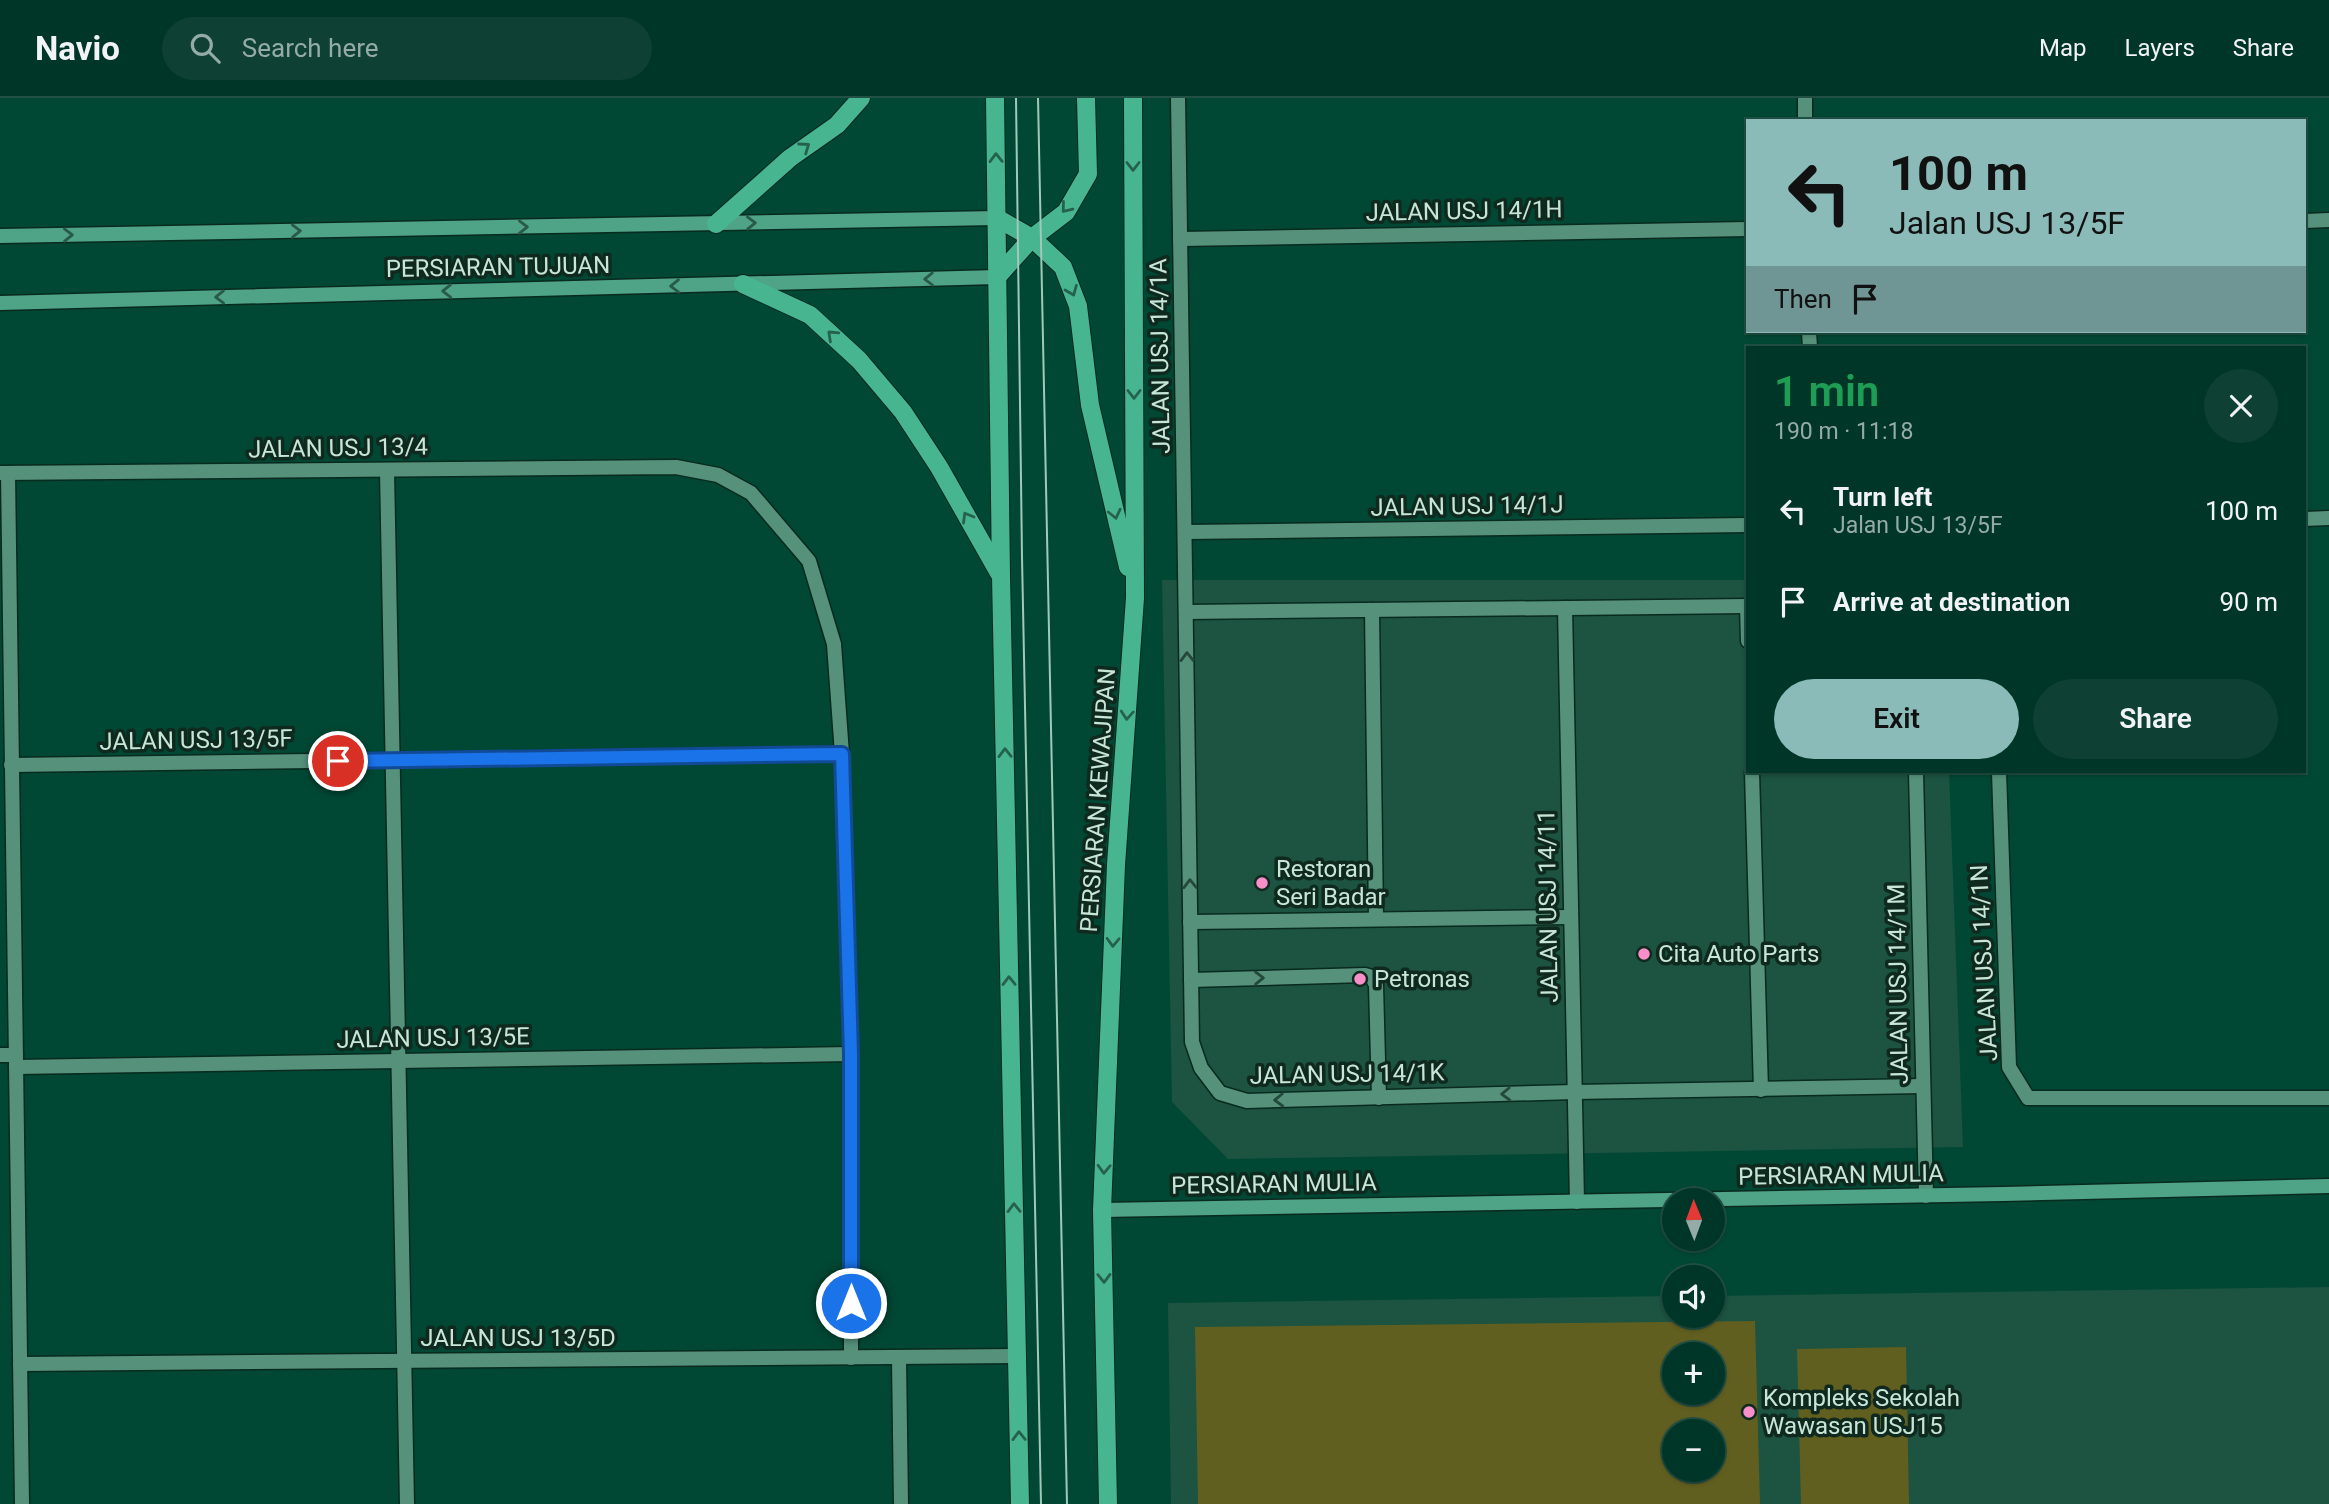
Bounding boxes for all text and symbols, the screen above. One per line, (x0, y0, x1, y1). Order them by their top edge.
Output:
search box (162, 17, 652, 80)
text: Navio (35, 29, 120, 68)
icon: search (186, 29, 224, 67)
text: Search here (242, 33, 379, 63)
text: Map (2039, 34, 2087, 62)
text: Layers (2125, 34, 2195, 62)
text: Share (2233, 34, 2294, 62)
one-way arrow (797, 143, 810, 155)
text: 100 m (1889, 145, 2028, 202)
icon: left (1774, 147, 1865, 238)
one-way arrow (988, 152, 1004, 163)
one-way arrow (1125, 161, 1141, 172)
street label: JALAN USJ 14/1H (1365, 195, 1563, 227)
one-way arrow (1061, 201, 1074, 213)
text: Jalan USJ 13/5F (1889, 204, 2125, 242)
one-way arrow (746, 215, 756, 231)
one-way arrow (518, 219, 529, 235)
one-way arrow (291, 223, 301, 239)
one-way arrow (63, 227, 74, 243)
street label: PERSIARAN TUJUAN (386, 251, 610, 283)
street label: JALAN USJ 14/1A (1144, 258, 1176, 454)
one-way arrow (923, 271, 933, 287)
one-way arrow (669, 278, 680, 293)
icon: arrive (1846, 280, 1884, 318)
one-way arrow (442, 284, 453, 299)
one-way arrow (1064, 284, 1078, 296)
text: Then (1774, 284, 1832, 314)
one-way arrow (214, 290, 225, 305)
one-way arrow (827, 331, 840, 343)
text: 1 min (1774, 367, 1879, 416)
button: close (2204, 369, 2278, 443)
one-way arrow (1126, 389, 1142, 399)
text: 190 m · 11:18 (1774, 418, 1913, 445)
street label: JALAN USJ 13/4 (248, 432, 428, 464)
text: Turn left (1833, 482, 1932, 512)
street label: JALAN USJ 14/1J (1370, 490, 1564, 522)
icon: left (1774, 492, 1812, 530)
text: 100 m (2205, 496, 2278, 526)
one-way arrow (1107, 507, 1122, 519)
one-way arrow (962, 511, 975, 524)
text: Jalan USJ 13/5F (1833, 512, 2003, 539)
icon: arrive (1774, 583, 1812, 621)
text: Arrive at destination (1833, 587, 2070, 617)
text: 90 m (2220, 587, 2278, 617)
one-way arrow (1180, 651, 1195, 662)
street label: PERSIARAN KEWAJIPAN (1075, 667, 1121, 933)
button: Exit (1774, 679, 2019, 759)
button: Share (2033, 679, 2278, 759)
one-way arrow (1120, 710, 1135, 721)
street label: JALAN USJ 13/5F (99, 724, 293, 756)
pin (308, 731, 368, 791)
icon: arrive (319, 742, 357, 780)
one-way arrow (997, 748, 1012, 759)
street label: JALAN USJ 14/11 (1532, 809, 1564, 1003)
place label: Restoran Seri Badar (1276, 855, 1386, 911)
street label: JALAN USJ 14/1N (1965, 864, 2003, 1062)
marker: Restoran Seri Badar (1254, 875, 1270, 891)
one-way arrow (1182, 879, 1198, 889)
street label: JALAN USJ 14/1M (1882, 883, 1914, 1085)
one-way arrow (1106, 937, 1121, 948)
place label: Cita Auto Parts (1658, 940, 1819, 968)
marker: Cita Auto Parts (1636, 946, 1652, 962)
place label: Petronas (1374, 965, 1470, 993)
one-way arrow (1254, 970, 1265, 986)
marker: Petronas (1352, 971, 1368, 987)
one-way arrow (1002, 975, 1017, 986)
street label: JALAN USJ 13/5E (336, 1022, 530, 1054)
street label: JALAN USJ 14/1K (1249, 1058, 1446, 1090)
one-way arrow (1500, 1086, 1511, 1102)
one-way arrow (1273, 1093, 1284, 1108)
street label: PERSIARAN MULIA (1738, 1159, 1944, 1191)
one-way arrow (1097, 1164, 1112, 1175)
street label: PERSIARAN MULIA (1171, 1168, 1377, 1200)
north arrow (1662, 1188, 1726, 1251)
map controls (1662, 1188, 1725, 1482)
one-way arrow (1006, 1203, 1022, 1213)
button: sound (1662, 1265, 1725, 1328)
position arrow (814, 1266, 888, 1340)
one-way arrow (1096, 1273, 1111, 1284)
street label: JALAN USJ 13/5D (420, 1324, 616, 1352)
button: + (1662, 1342, 1725, 1405)
place label: Kompleks Sekolah Wawasan USJ15 (1763, 1384, 1960, 1440)
marker: Kompleks Sekolah Wawasan USJ15 (1741, 1404, 1757, 1420)
button: − (1662, 1419, 1725, 1482)
one-way arrow (1011, 1430, 1026, 1441)

